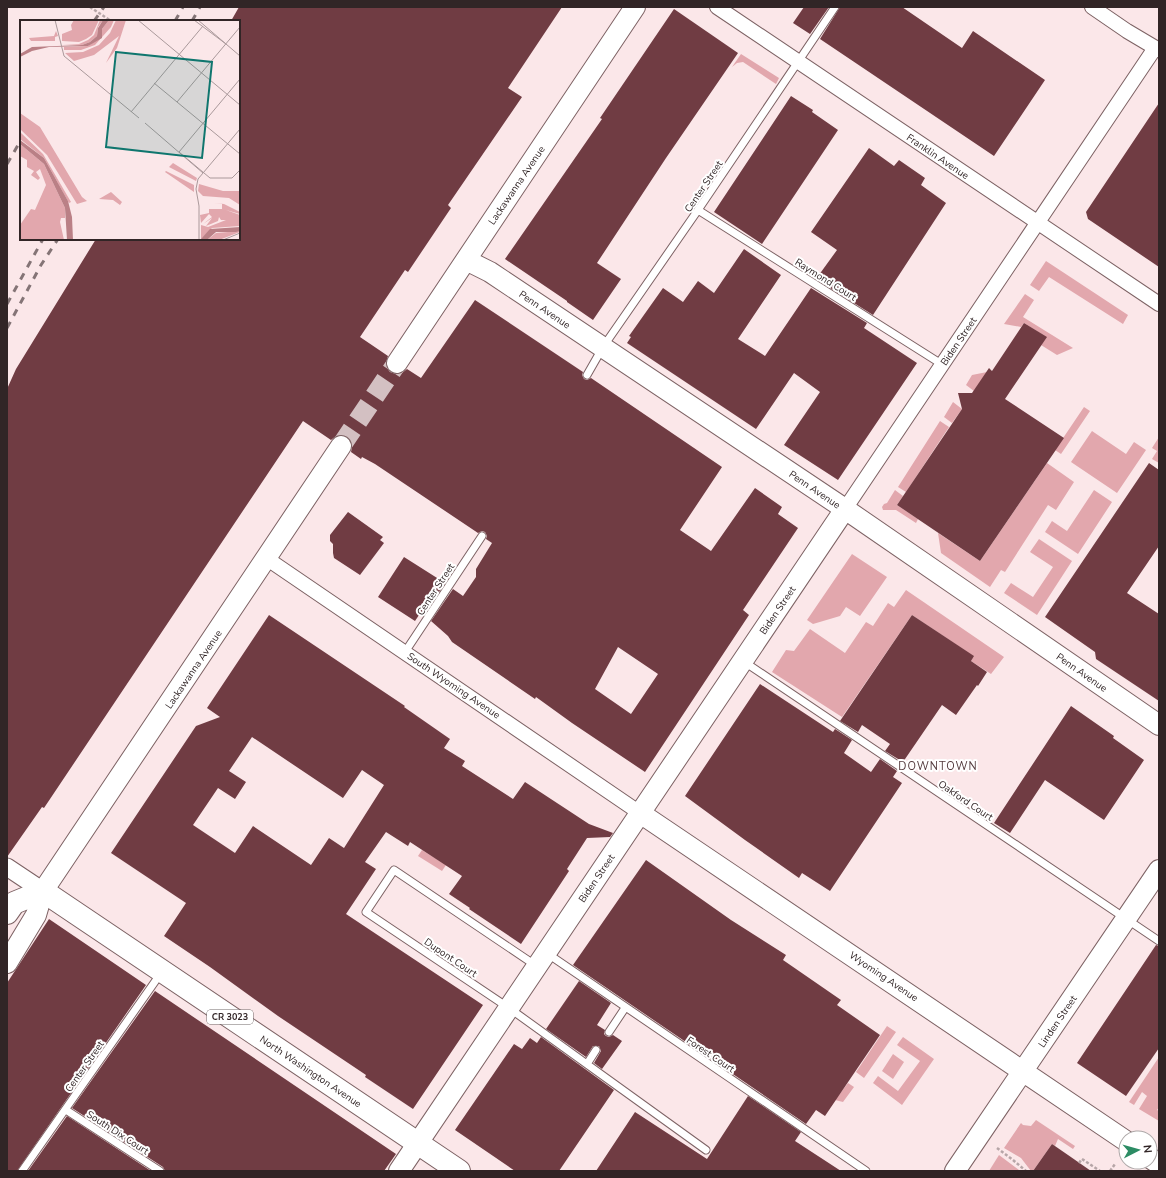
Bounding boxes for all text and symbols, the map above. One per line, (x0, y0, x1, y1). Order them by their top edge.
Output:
inset map (20, 20, 240, 240)
street label: Franklin Avenue (903, 131, 971, 183)
street label: Lackawanna Avenue (485, 143, 548, 228)
street label: Center Street (681, 158, 727, 215)
street label: Raymond Court (792, 255, 859, 305)
street label: Penn Avenue (516, 287, 573, 332)
street label: Biden Street (937, 314, 981, 369)
street label: Penn Avenue (786, 467, 843, 512)
street label: Center Street (414, 560, 458, 618)
street label: Biden Street (756, 583, 800, 638)
street label: Lackawanna Avenue (162, 627, 225, 712)
street label: South Wyoming Avenue (404, 649, 503, 722)
street label: Penn Avenue (1053, 650, 1110, 696)
district label: DOWNTOWN (898, 759, 978, 774)
street label: Oakford Court (935, 777, 996, 825)
street label: Biden Street (575, 851, 619, 906)
street label: Dupont Court (421, 935, 480, 981)
street label: Wyoming Avenue (846, 949, 921, 1005)
street label: Linden Street (1035, 992, 1081, 1050)
road number: CR 3023 (207, 1010, 253, 1024)
street label: North Washington Avenue (257, 1032, 364, 1111)
street label: Forest Court (684, 1034, 738, 1076)
street label: Center Street (62, 1038, 108, 1095)
street label: South Dix Court (84, 1107, 152, 1158)
north arrow (1118, 1130, 1158, 1170)
text: N (1140, 1144, 1155, 1154)

